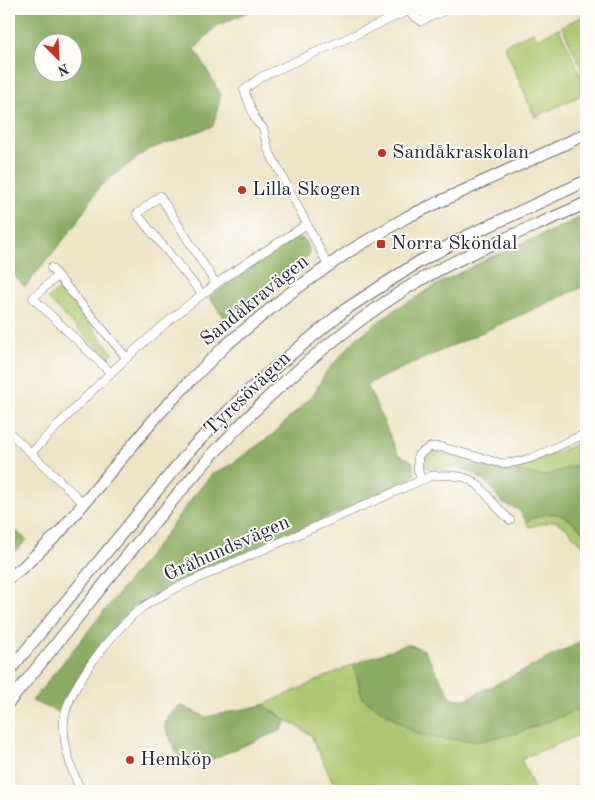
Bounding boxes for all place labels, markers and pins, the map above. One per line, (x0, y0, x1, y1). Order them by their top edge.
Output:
place label: Sandåkraskolan (392, 143, 529, 163)
marker: Sandåkraskolan (376, 147, 388, 159)
place label: Lilla Skogen (252, 180, 361, 200)
marker: Lilla Skogen (236, 184, 248, 196)
place label: Norra Sköndal (391, 234, 517, 254)
marker: Norra Sköndal (375, 238, 387, 250)
place label: Hemköp (140, 750, 212, 770)
marker: Hemköp (124, 754, 136, 766)

